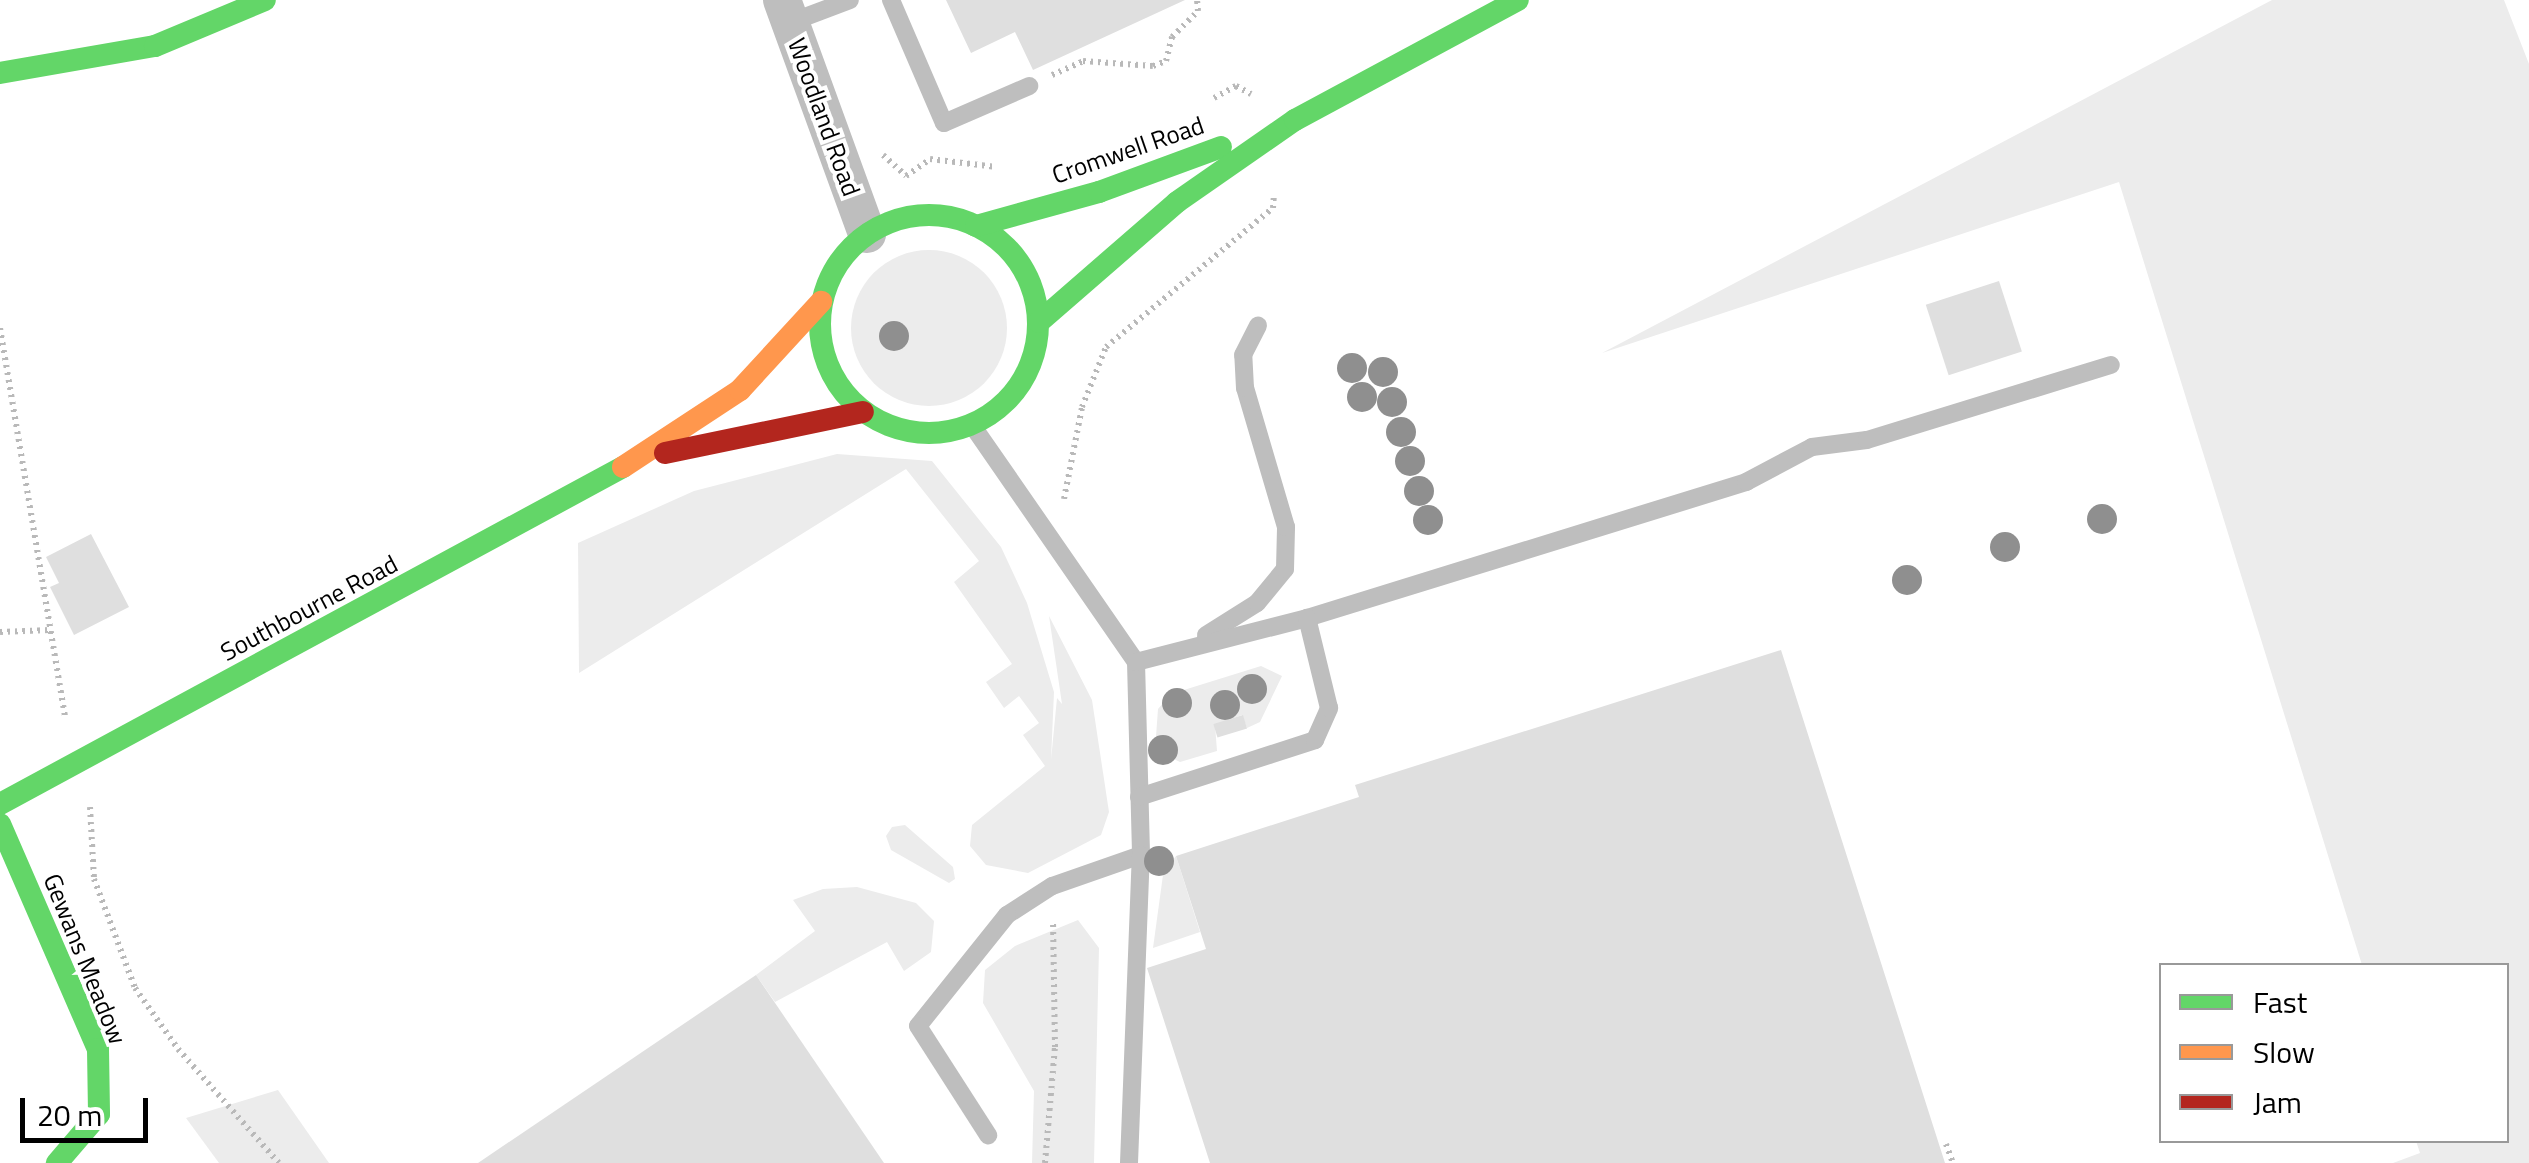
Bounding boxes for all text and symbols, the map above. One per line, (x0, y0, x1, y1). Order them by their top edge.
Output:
street label: Woodland Road (782, 34, 866, 200)
street label: Cromwell Road (1048, 110, 1208, 190)
street label: Southbourne Road (215, 549, 403, 667)
street label: Gewans Meadow (37, 869, 133, 1049)
legend (2159, 963, 2509, 1143)
text: Fast (2253, 979, 2307, 1025)
text: Slow (2253, 1029, 2315, 1075)
scale bar (25, 1078, 152, 1140)
text: Jam (2253, 1079, 2302, 1125)
text: 20 m (37, 1092, 102, 1138)

